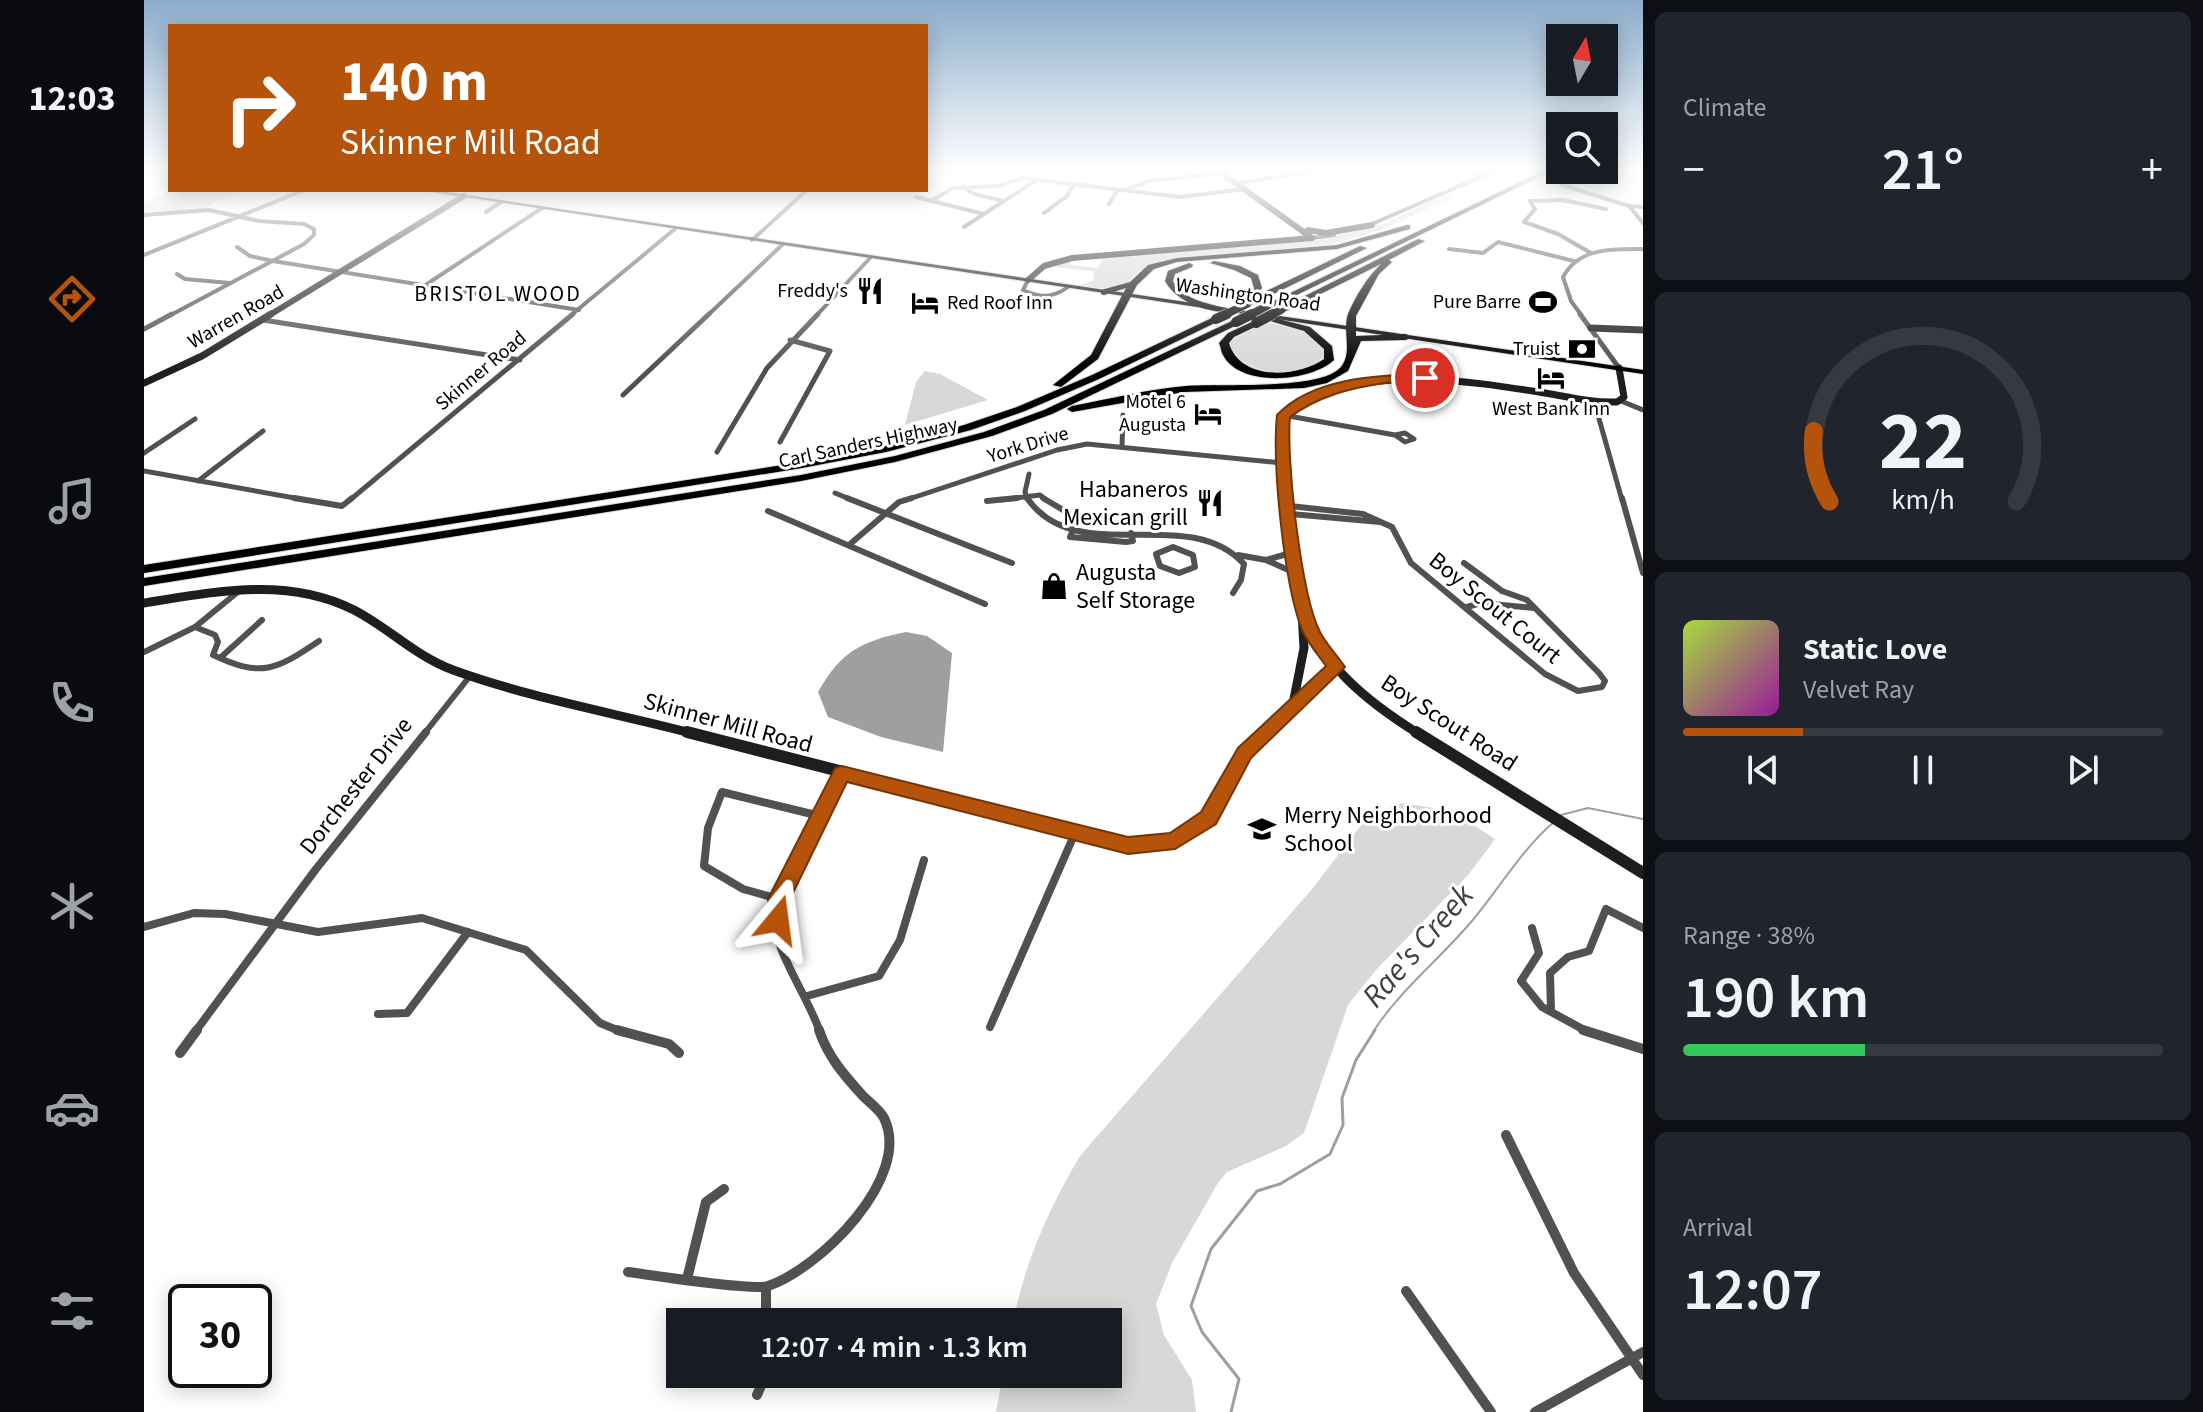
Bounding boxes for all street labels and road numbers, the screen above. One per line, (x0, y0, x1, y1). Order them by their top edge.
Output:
street label: Washington Road (1174, 271, 1322, 319)
street label: Warren Road (183, 278, 289, 356)
street label: Skinner Road (429, 325, 533, 417)
street label: Carl Sanders Highway (776, 410, 961, 476)
street label: York Drive (983, 419, 1072, 471)
street label: Boy Scout Court (1421, 544, 1569, 672)
street label: Boy Scout Road (1374, 666, 1524, 780)
street label: Skinner Mill Road (640, 684, 816, 762)
street label: Dorchester Drive (291, 710, 421, 862)

